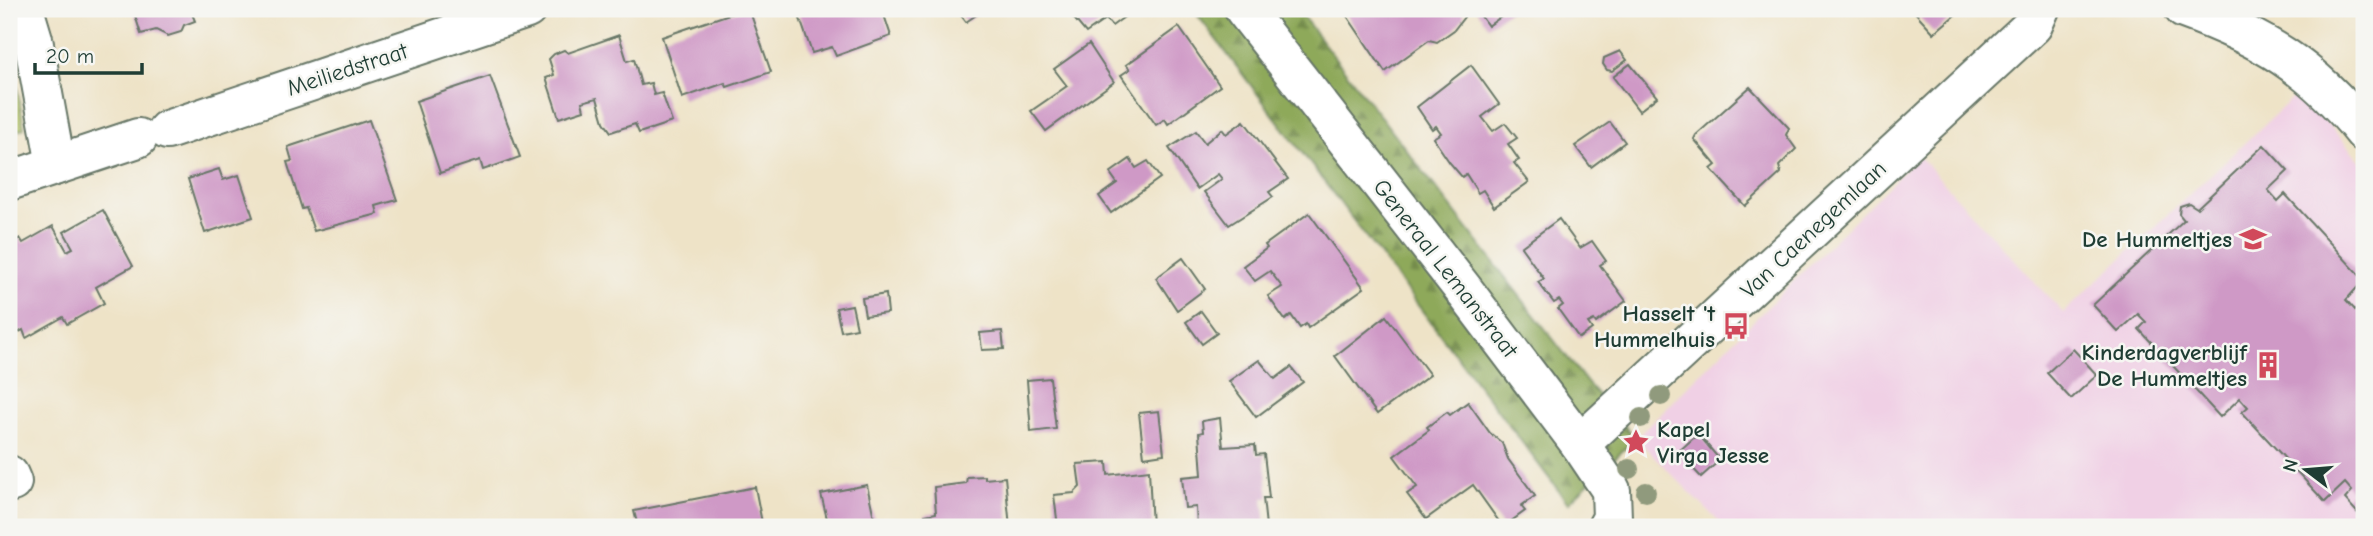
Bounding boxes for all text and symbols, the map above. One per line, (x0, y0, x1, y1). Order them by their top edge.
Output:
scale bar (35, 32, 142, 76)
street label: Meiliedstraat (283, 37, 412, 102)
text: 20 m (46, 44, 94, 68)
street label: Van Caenegemlaan (1735, 155, 1892, 304)
street label: Generaal Lemanstraat (1368, 174, 1524, 364)
school or university icon: De Hummeltjes (2238, 224, 2268, 254)
place label: De Hummeltjes (2082, 226, 2232, 253)
place label: Hasselt 't Hummelhuis (1594, 300, 1715, 353)
bus stop icon: Hasselt 't Hummelhuis (1721, 311, 1751, 341)
place label: Kinderdagverblijf De Hummeltjes (2081, 339, 2249, 392)
building icon: Kinderdagverblijf De Hummeltjes (2253, 350, 2283, 380)
place label: Kapel Virga Jesse (1657, 416, 1769, 469)
place icon: Kapel Virga Jesse (1621, 427, 1651, 457)
north arrow (2272, 434, 2342, 504)
text: N (2278, 457, 2303, 475)

